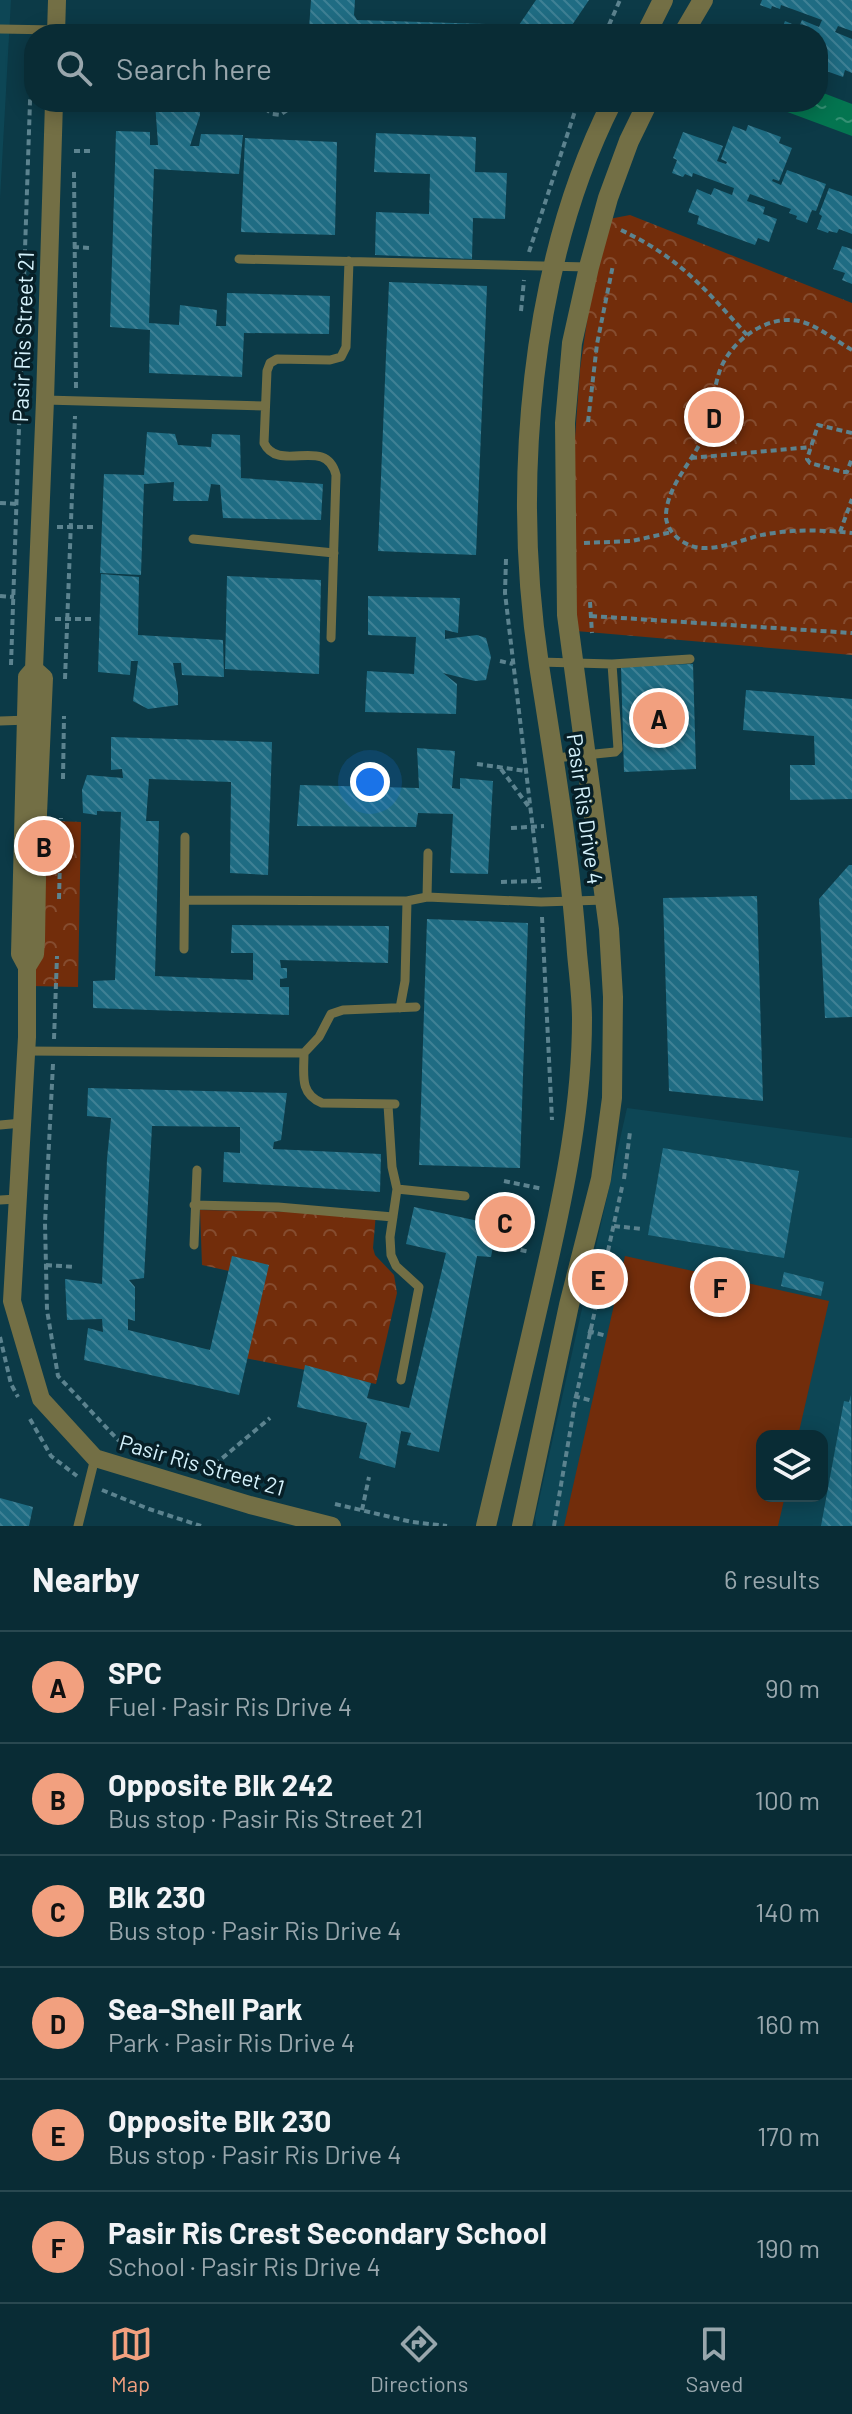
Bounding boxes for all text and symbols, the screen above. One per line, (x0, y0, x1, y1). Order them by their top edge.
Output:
search box (24, 24, 828, 112)
icon: search (52, 46, 96, 90)
text: Search here (116, 50, 272, 86)
street label: Pasir Ris Street 21 (6, 251, 38, 423)
pin: D (688, 387, 740, 447)
pin: A (633, 688, 685, 748)
street label: Pasir Ris Drive 4 (563, 732, 609, 886)
your location (350, 762, 390, 802)
pin: B (18, 816, 70, 876)
pin: C (479, 1192, 531, 1252)
pin: E (572, 1249, 624, 1309)
pin: F (694, 1257, 746, 1317)
street label: Pasir Ris Street 21 (117, 1428, 288, 1500)
map controls (756, 1430, 828, 1502)
button: layers (756, 1430, 828, 1502)
text: Nearby (32, 1558, 140, 1599)
text: 6 results (724, 1563, 820, 1594)
text: SPC (108, 1654, 162, 1690)
text: A (49, 1672, 67, 1703)
text: 90 m (765, 1672, 820, 1703)
text: Fuel · Pasir Ris Drive 4 (108, 1690, 352, 1721)
text: Opposite Blk 242 (108, 1766, 333, 1802)
text: B (50, 1784, 66, 1815)
text: 100 m (755, 1784, 820, 1815)
text: Bus stop · Pasir Ris Street 21 (108, 1802, 423, 1833)
text: Blk 230 (108, 1878, 206, 1914)
text: C (50, 1896, 66, 1927)
text: 140 m (755, 1896, 820, 1927)
text: Bus stop · Pasir Ris Drive 4 (108, 1914, 402, 1945)
text: Sea-Shell Park (108, 1990, 302, 2026)
text: D (50, 2008, 66, 2039)
text: 160 m (756, 2008, 820, 2039)
text: Park · Pasir Ris Drive 4 (108, 2026, 355, 2057)
text: Opposite Blk 230 (108, 2102, 331, 2138)
text: E (50, 2120, 66, 2151)
text: 170 m (757, 2120, 820, 2151)
text: Bus stop · Pasir Ris Drive 4 (108, 2138, 402, 2169)
text: Pasir Ris Crest Secondary School (108, 2214, 547, 2250)
text: F (51, 2232, 65, 2263)
text: 190 m (756, 2232, 820, 2263)
text: School · Pasir Ris Drive 4 (108, 2250, 381, 2281)
tab: Map (109, 2322, 153, 2396)
tab: Directions (370, 2322, 468, 2396)
tab: Saved (686, 2322, 743, 2396)

